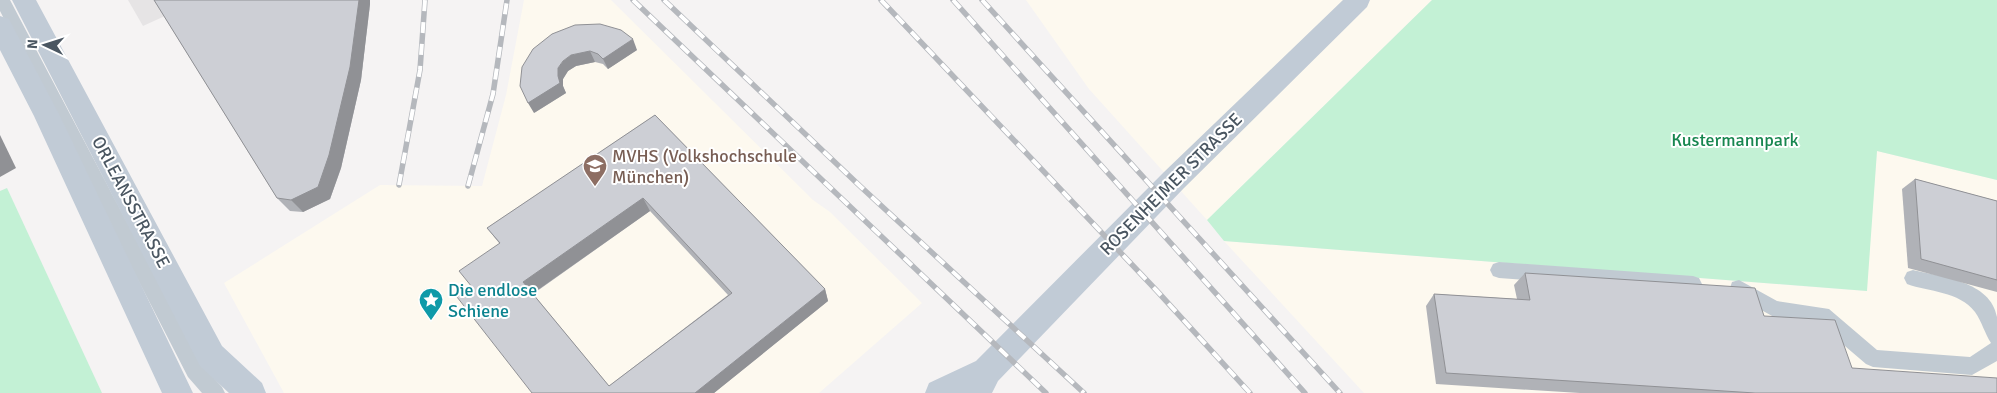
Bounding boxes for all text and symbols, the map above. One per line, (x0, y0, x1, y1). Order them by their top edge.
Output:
north arrow (20, 20, 70, 70)
text: N (24, 39, 41, 50)
street label: ROSENHEIMER STRASSE (1095, 108, 1247, 260)
park label: Kustermannpark (1671, 129, 1799, 151)
street label: ORLEANSSTRASSE (87, 133, 175, 271)
place label: MVHS (Volkshochschule München) (612, 145, 797, 188)
school or university icon: MVHS (Volkshochschule München) (582, 153, 608, 187)
place label: Die endlose Schiene (448, 279, 537, 322)
place icon: Die endlose Schiene (418, 287, 444, 321)

